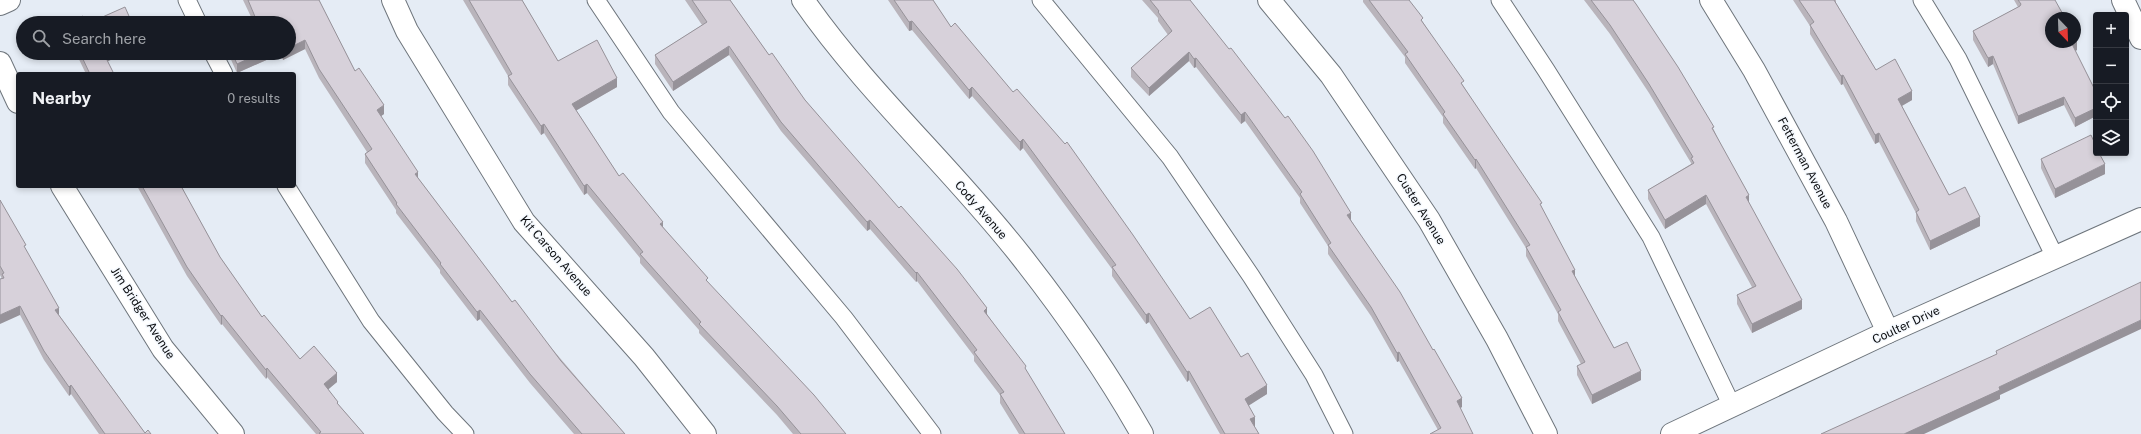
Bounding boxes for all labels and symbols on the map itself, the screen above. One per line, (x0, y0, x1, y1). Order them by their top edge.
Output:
north arrow (2045, 12, 2081, 48)
street label: Fetterman Avenue (1775, 115, 1835, 211)
street label: Custer Avenue (1394, 171, 1449, 247)
street label: Cody Avenue (952, 178, 1010, 242)
street label: Kit Carson Avenue (517, 213, 595, 299)
street label: Jim Bridger Avenue (108, 264, 178, 362)
street label: Coulter Drive (1870, 303, 1942, 347)

